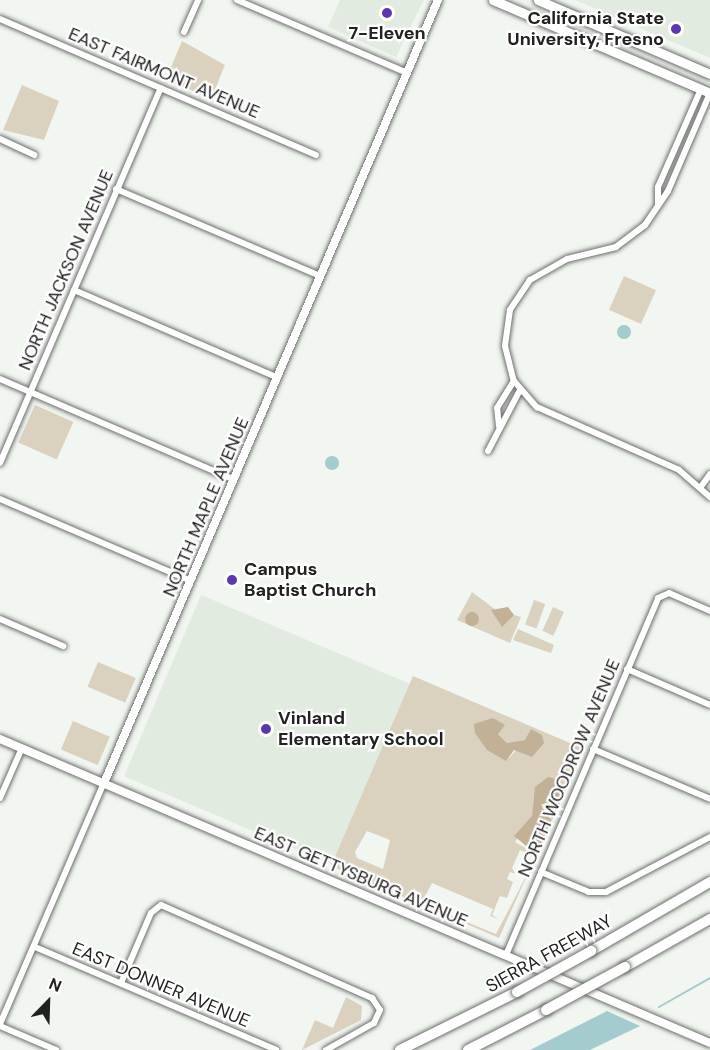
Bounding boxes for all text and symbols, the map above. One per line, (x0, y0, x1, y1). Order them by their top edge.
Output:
marker: 7-Eleven (380, 6, 394, 20)
place label: California State University, Fresno (507, 8, 664, 50)
place label: 7-Eleven (348, 22, 426, 44)
marker: California State University, Fresno (669, 22, 683, 36)
street label: EAST FAIRMONT AVENUE (65, 23, 263, 123)
street label: NORTH JACKSON AVENUE (14, 166, 118, 374)
street label: NORTH MAPLE AVENUE (158, 414, 254, 600)
place label: Campus Baptist Church (244, 559, 376, 602)
marker: Campus Baptist Church (225, 573, 239, 587)
street label: NORTH WOODROW AVENUE (513, 656, 625, 880)
place label: Vinland Elementary School (278, 708, 444, 750)
marker: Vinland Elementary School (259, 722, 273, 736)
street label: EAST GETTYSBURG AVENUE (251, 822, 471, 932)
street label: SIERRA FREEWAY (482, 910, 616, 998)
street label: EAST DONNER AVENUE (69, 938, 253, 1032)
north arrow (18, 972, 78, 1032)
text: N (46, 973, 65, 997)

